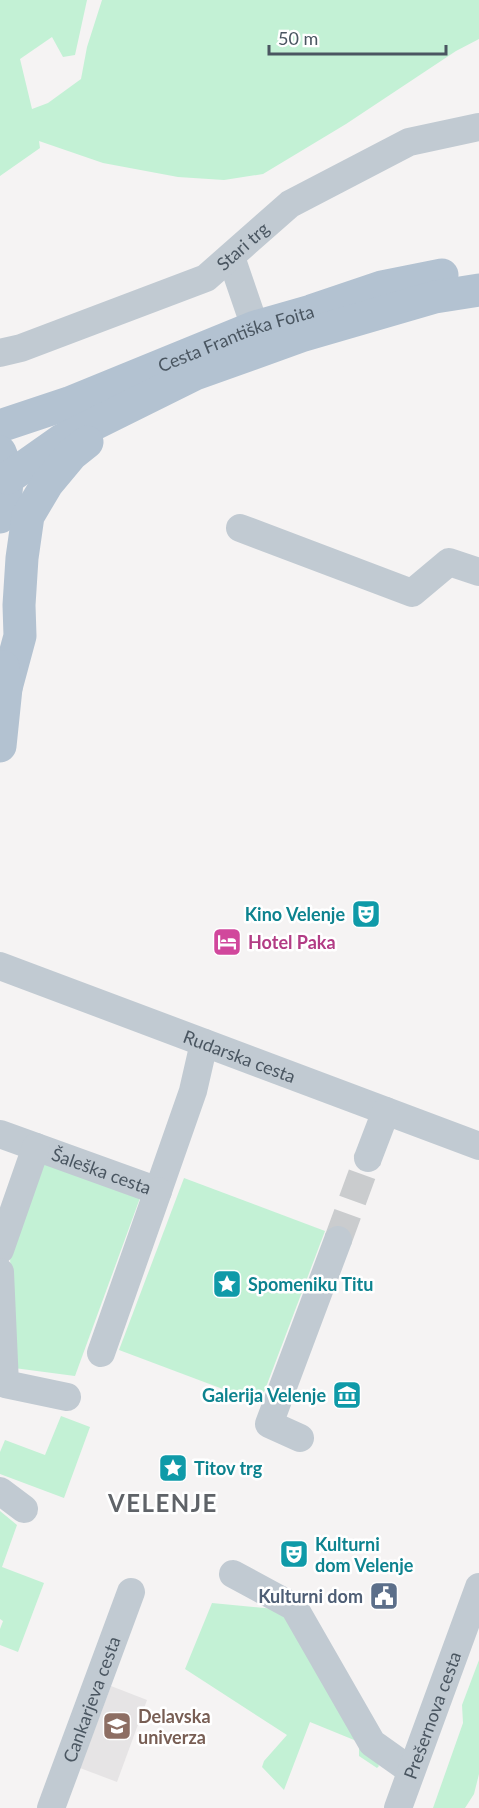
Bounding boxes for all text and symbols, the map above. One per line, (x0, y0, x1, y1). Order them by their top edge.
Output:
scale bar (269, 18, 446, 56)
text: 50 m (278, 27, 318, 49)
street label: Stari trg (212, 217, 273, 275)
street label: Cesta Františka Foita (154, 300, 316, 377)
theatre icon: Kino Velenje (350, 898, 382, 930)
place label: Kino Velenje (245, 903, 345, 925)
hotel icon: Hotel Paka (211, 926, 243, 958)
place label: Hotel Paka (248, 931, 336, 953)
street label: Rudarska cesta (180, 1025, 299, 1087)
street label: Šaleška cesta (49, 1143, 154, 1199)
place icon: Spomeniku Titu (211, 1268, 243, 1300)
place label: Spomeniku Titu (248, 1273, 373, 1295)
museum icon: Galerija Velenje (331, 1379, 363, 1411)
place label: Galerija Velenje (202, 1384, 326, 1406)
place icon: Titov trg (157, 1452, 189, 1484)
place label: Titov trg (194, 1457, 263, 1479)
district label: VELENJE (107, 1488, 218, 1517)
place label: Kulturni dom Velenje (315, 1533, 414, 1576)
theatre icon: Kulturni dom Velenje (278, 1538, 310, 1570)
public building icon: Kulturni dom (368, 1580, 400, 1612)
place label: Kulturni dom (258, 1585, 363, 1607)
street label: Cankarjeva cesta (58, 1633, 125, 1765)
street label: Prešernova cesta (399, 1648, 465, 1782)
place label: Delavska univerza (138, 1705, 211, 1748)
school or university icon: Delavska univerza (101, 1710, 133, 1742)

